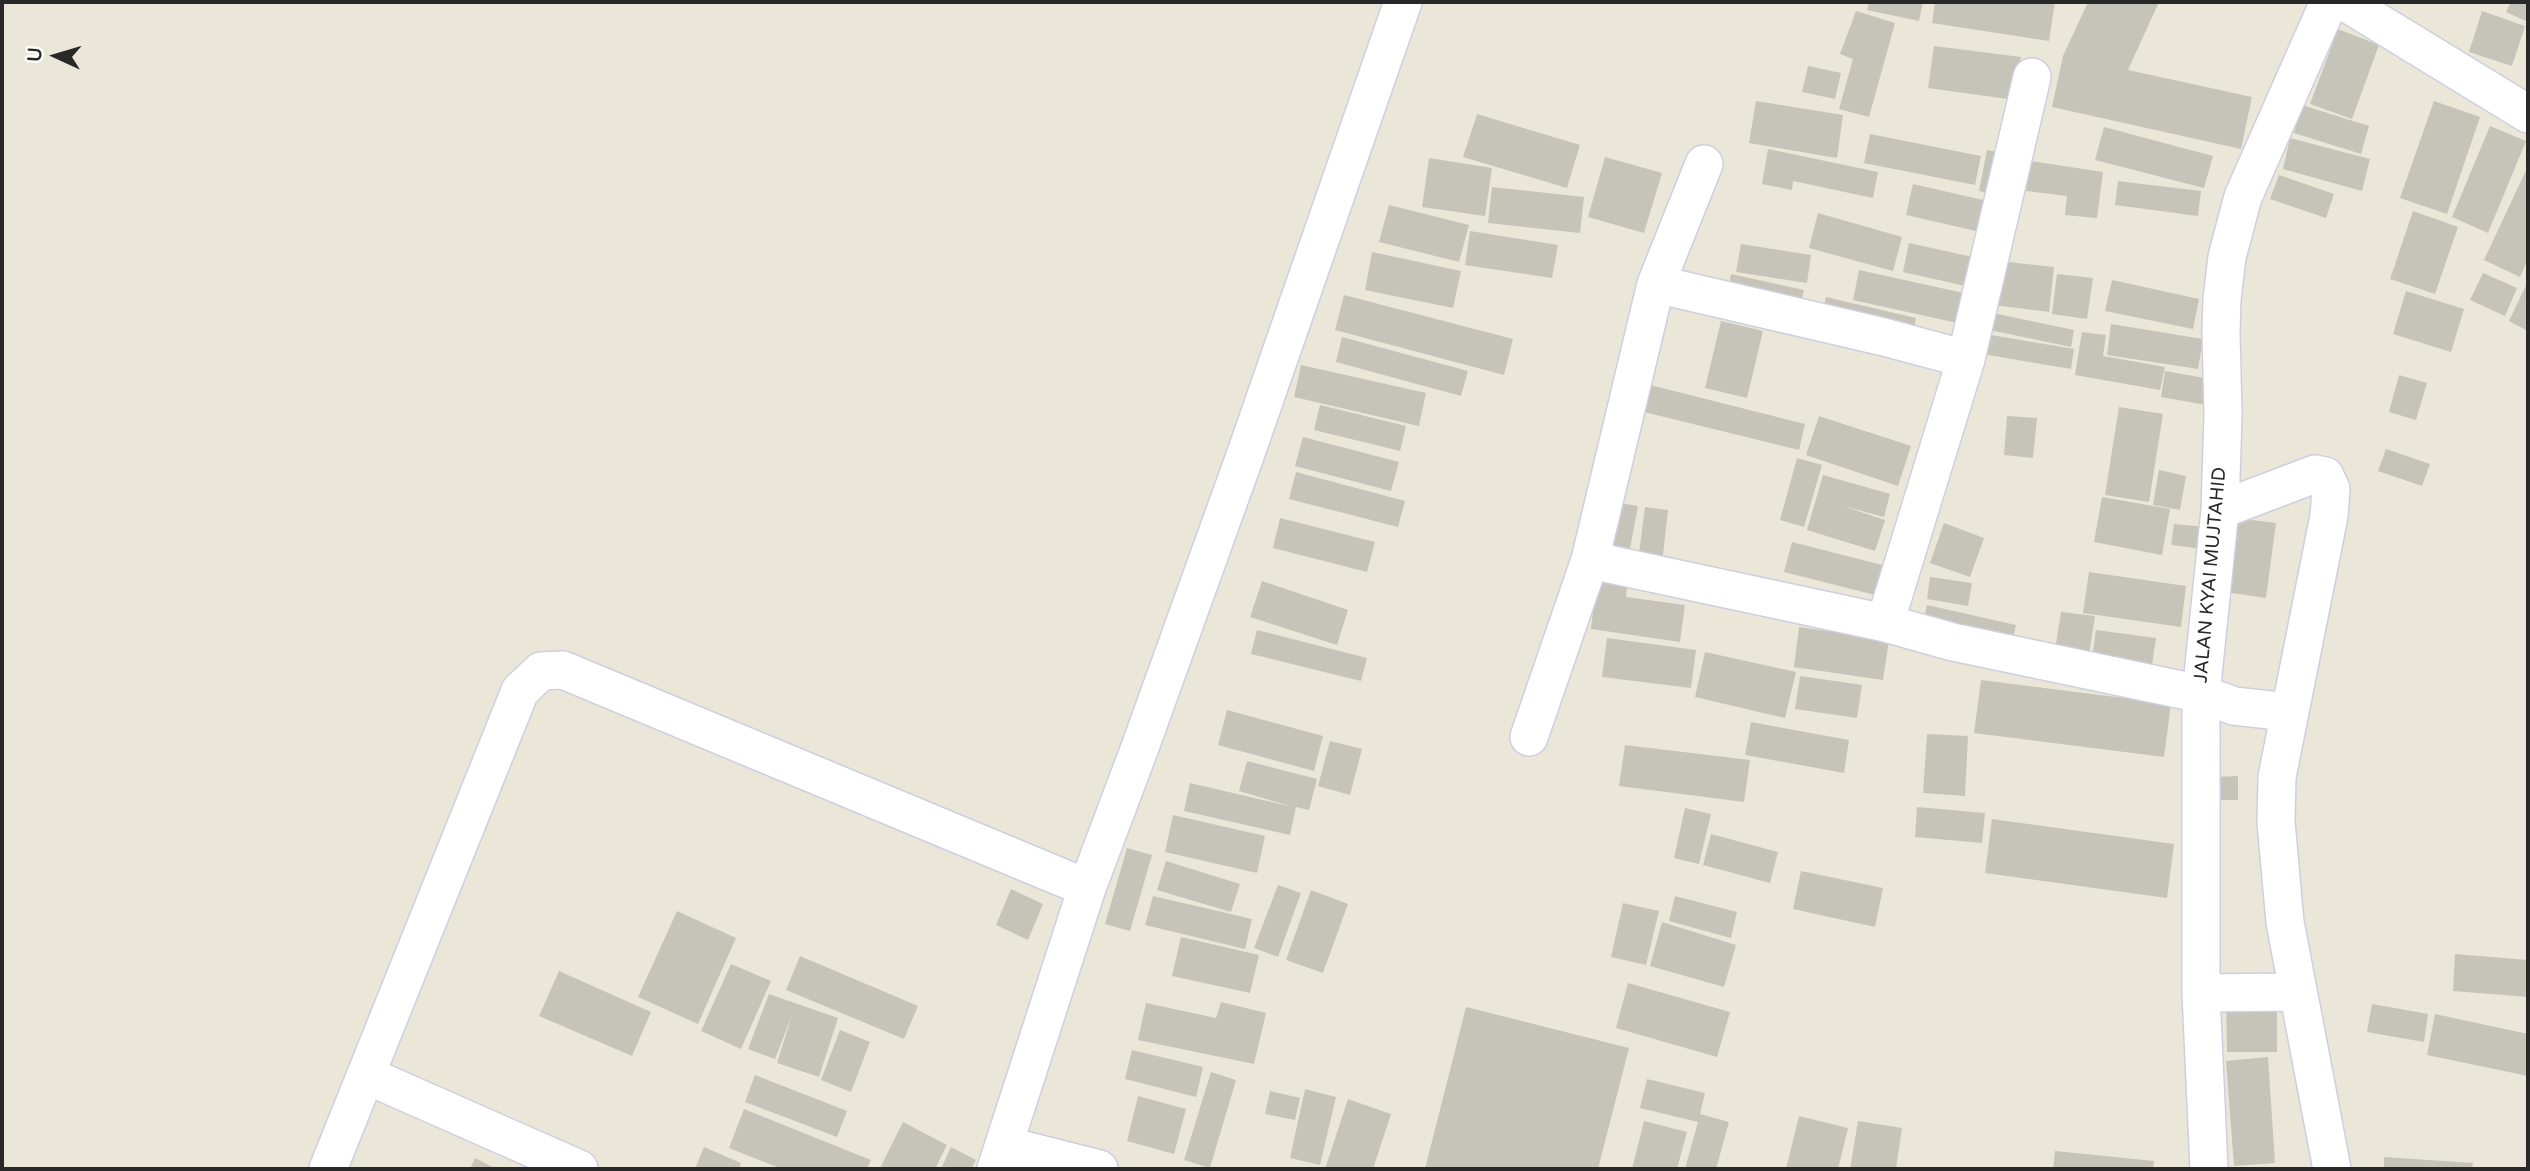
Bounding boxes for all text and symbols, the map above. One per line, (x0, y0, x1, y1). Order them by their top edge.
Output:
north arrow (21, 21, 91, 91)
text: U (24, 47, 47, 62)
street label: JALAN KYAI MUJTAHID (2190, 466, 2232, 684)

